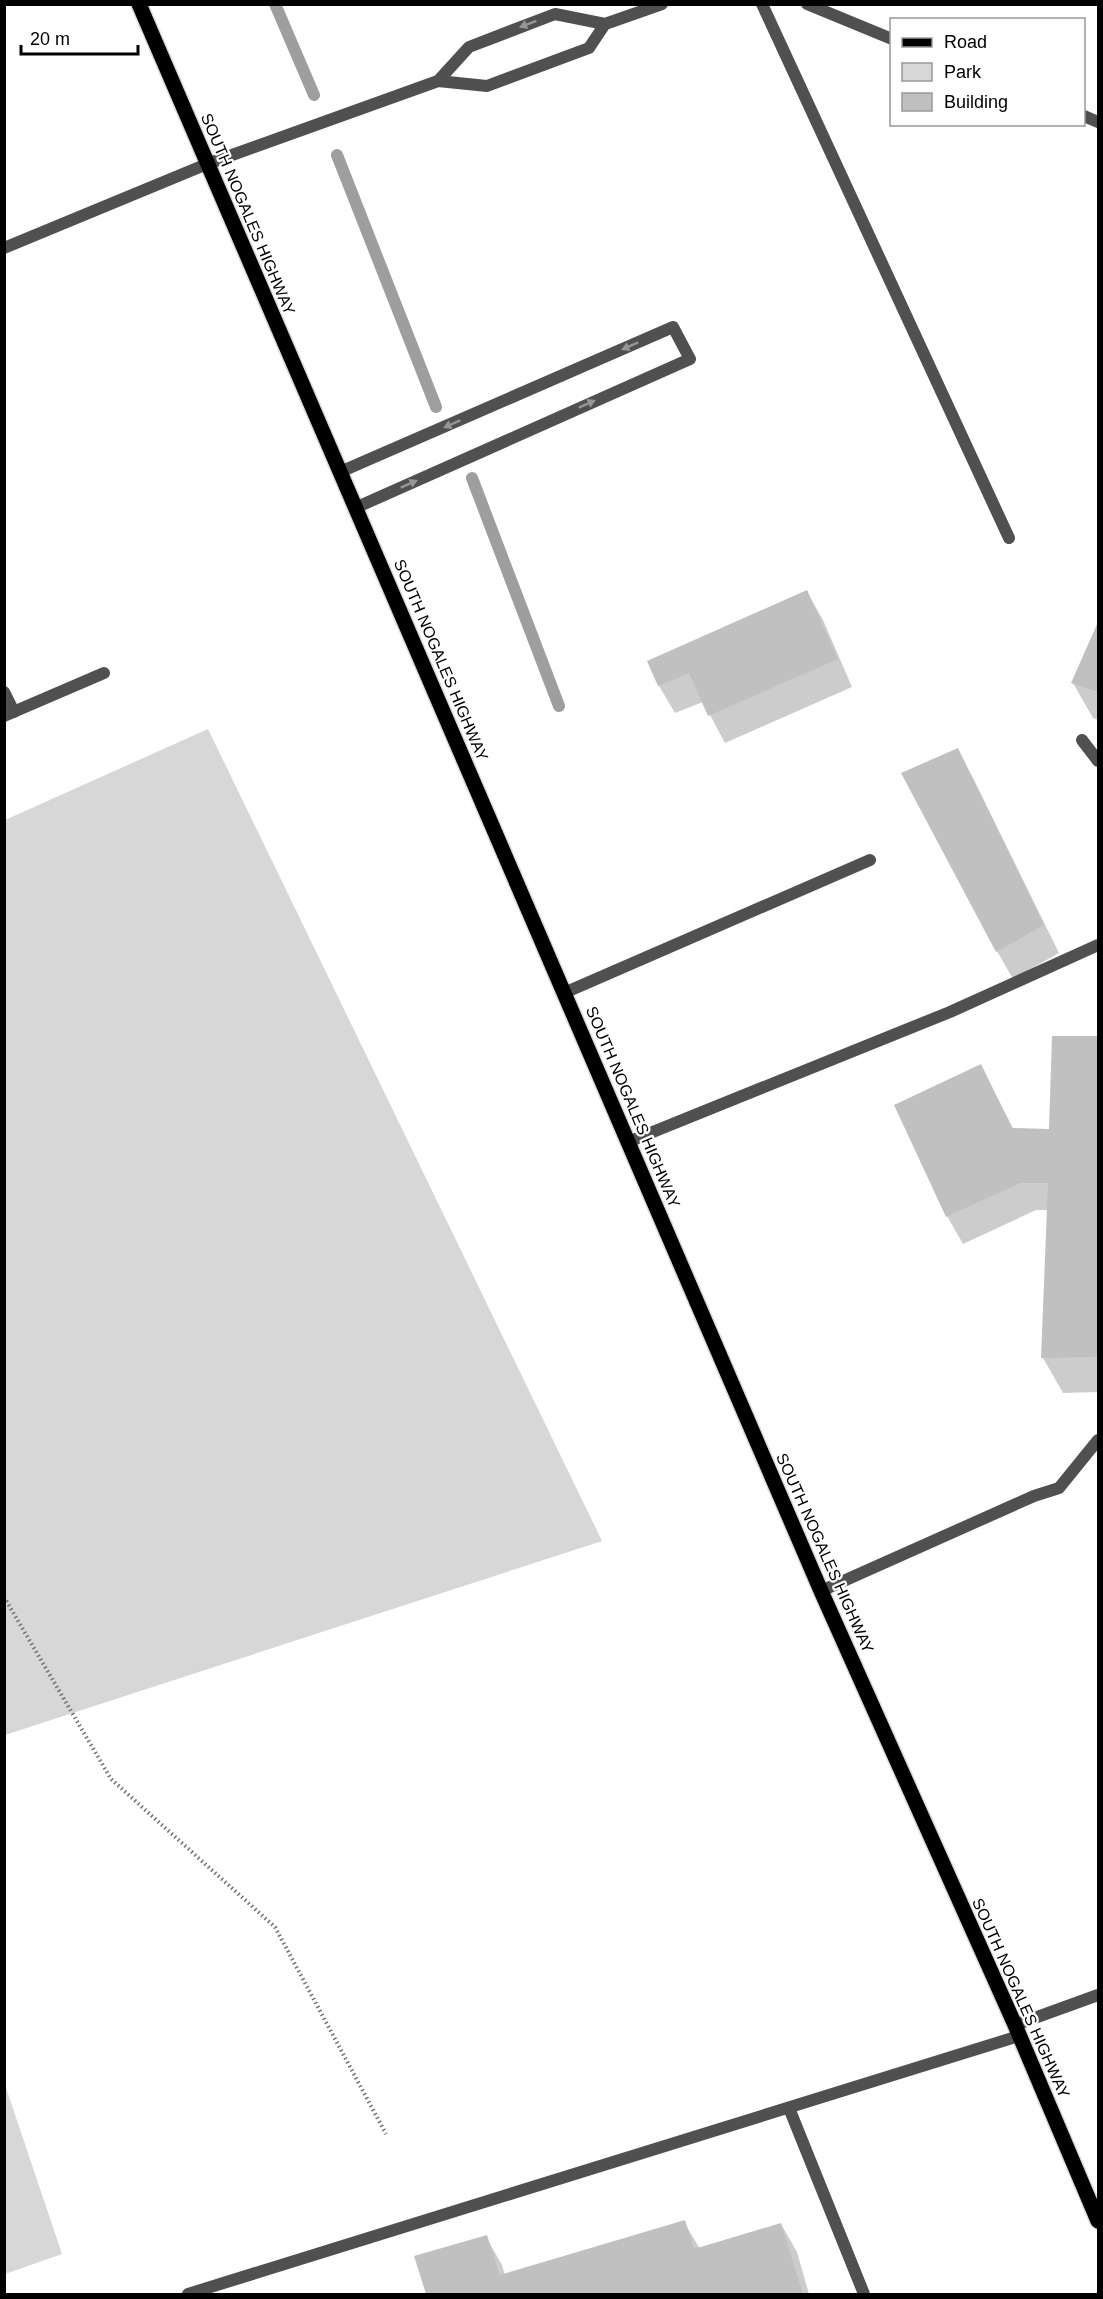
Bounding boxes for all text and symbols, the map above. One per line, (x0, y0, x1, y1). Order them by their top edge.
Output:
scale bar (21, 18, 138, 56)
legend (890, 18, 1085, 126)
one-way arrow (519, 20, 537, 30)
text: 20 m (30, 29, 70, 49)
text: Road (944, 32, 987, 52)
text: Park (944, 62, 982, 82)
text: Building (944, 92, 1008, 112)
street label: SOUTH NOGALES HIGHWAY (198, 111, 298, 317)
one-way arrow (622, 341, 639, 350)
one-way arrow (578, 400, 595, 409)
one-way arrow (442, 419, 460, 429)
one-way arrow (400, 479, 417, 488)
street label: SOUTH NOGALES HIGHWAY (391, 557, 491, 763)
street label: SOUTH NOGALES HIGHWAY (583, 1004, 683, 1210)
street label: SOUTH NOGALES HIGHWAY (773, 1450, 877, 1656)
street label: SOUTH NOGALES HIGHWAY (969, 1895, 1073, 2101)

